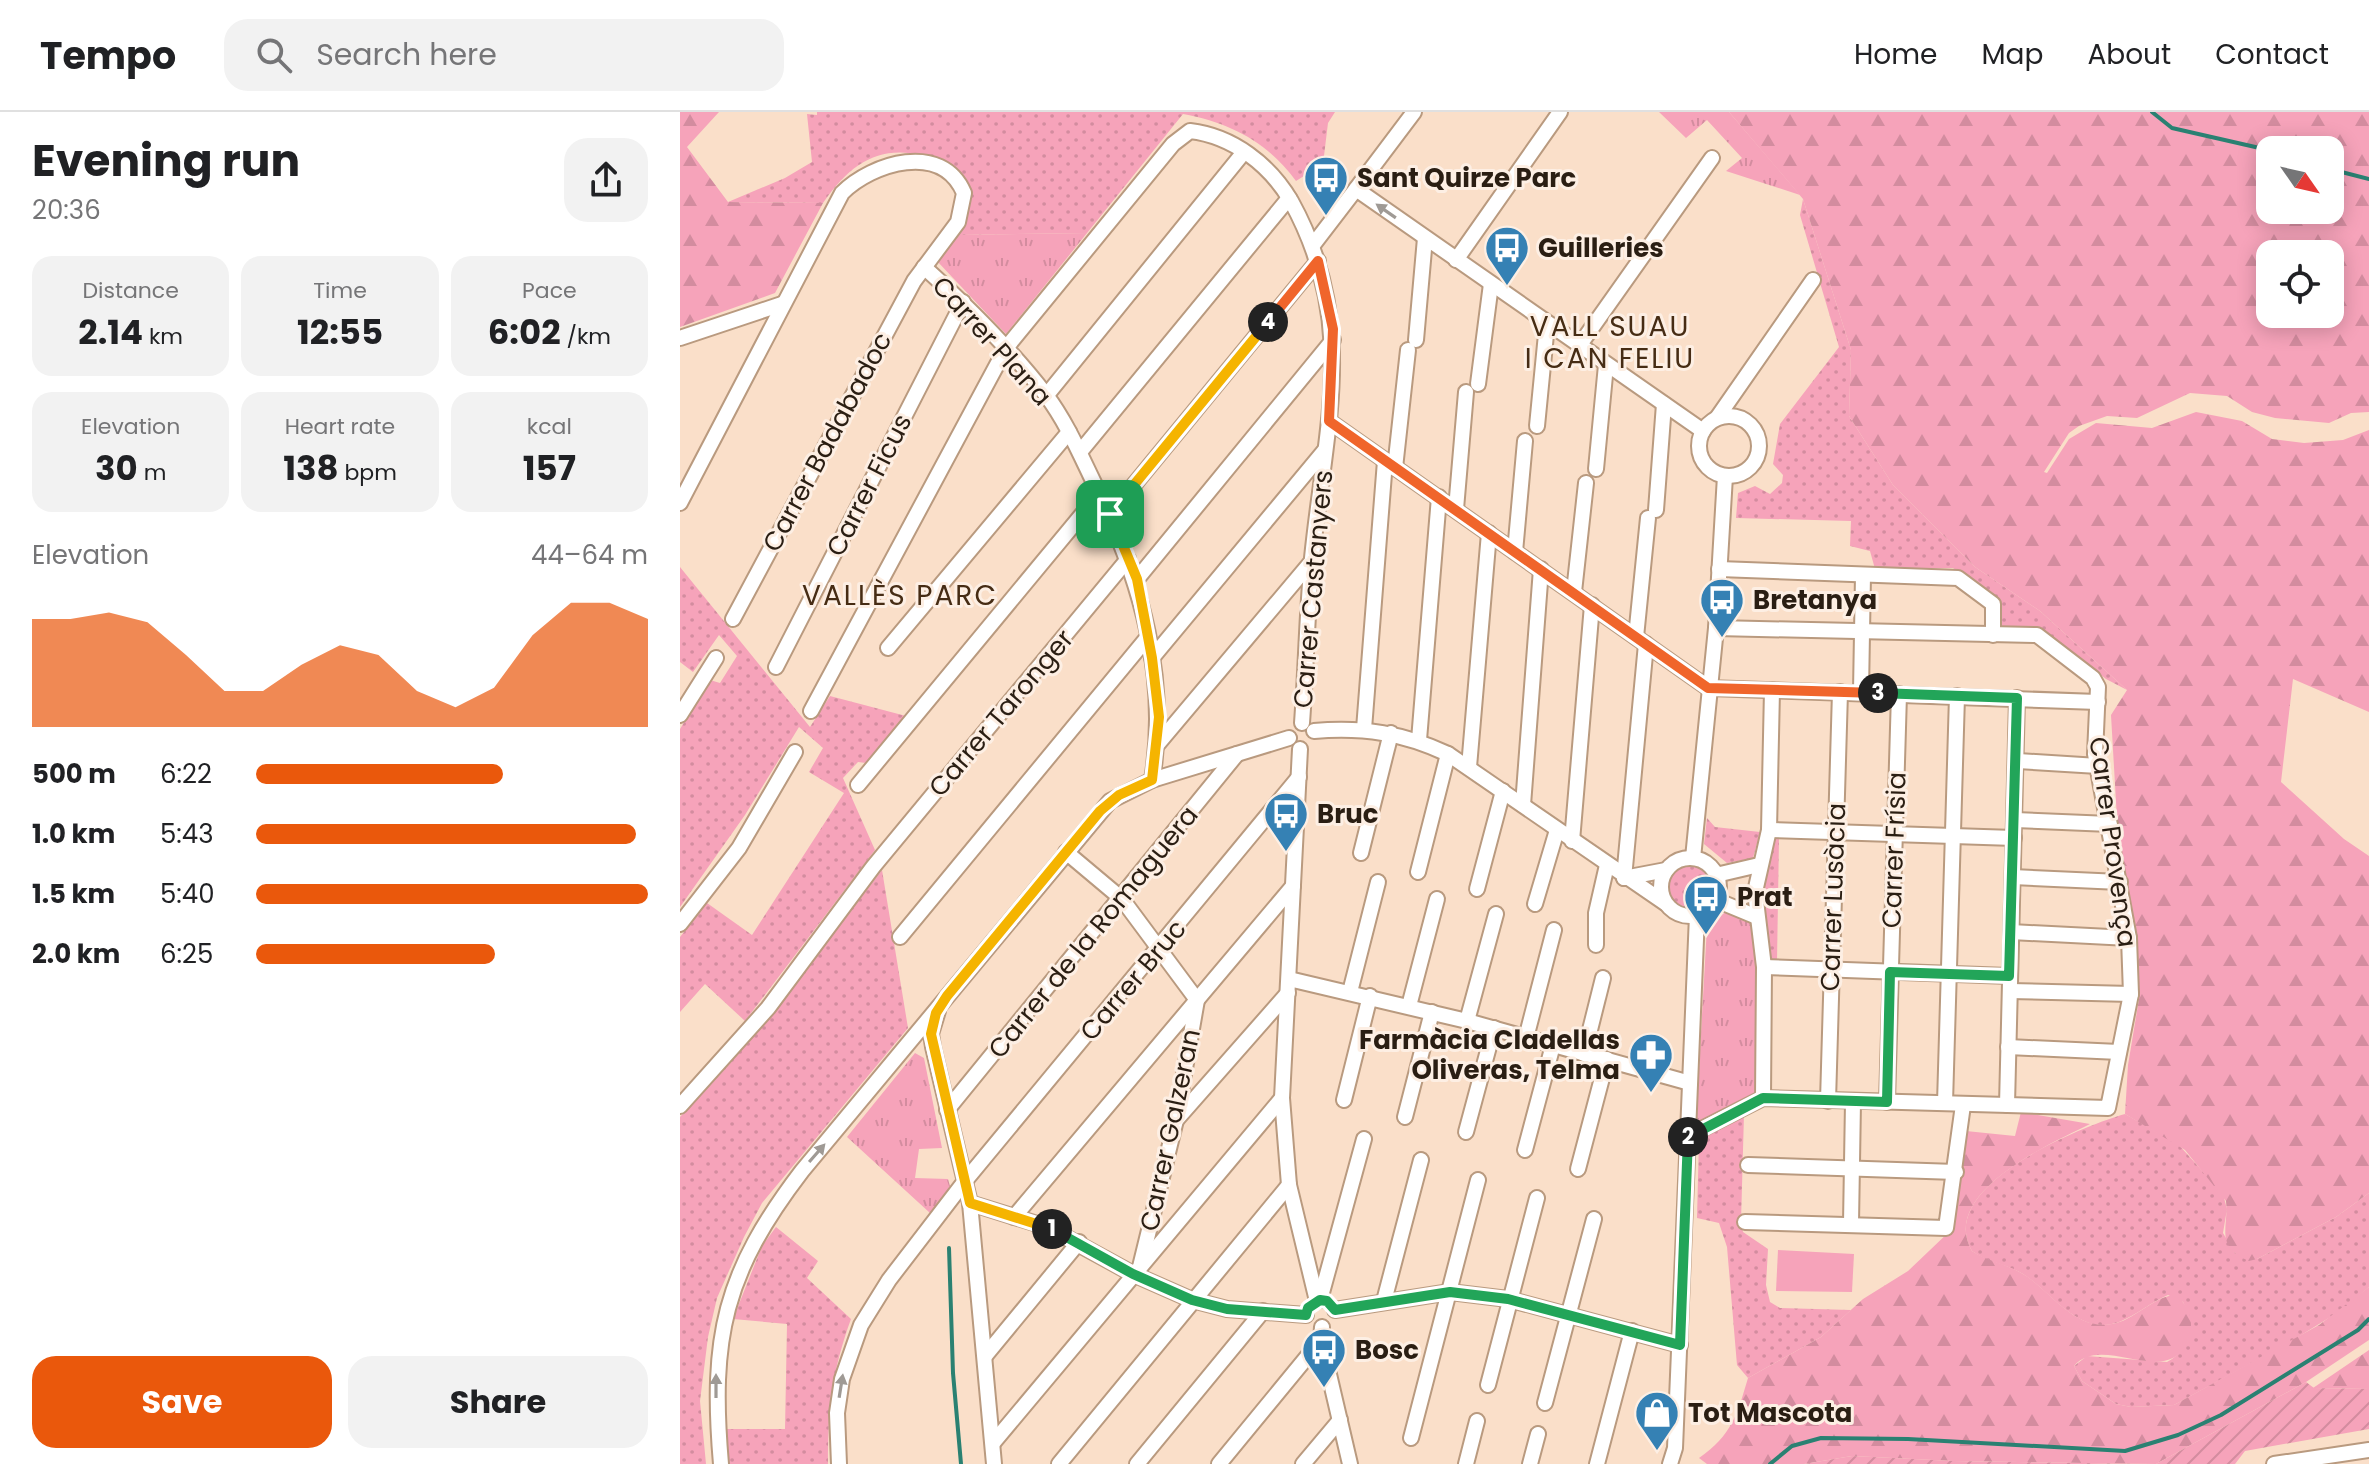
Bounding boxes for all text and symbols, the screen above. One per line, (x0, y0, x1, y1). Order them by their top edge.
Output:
search box (224, 19, 784, 91)
text: Tempo (40, 29, 176, 82)
icon: search (252, 33, 296, 77)
text: Search here (316, 33, 497, 76)
text: Home (1854, 35, 1937, 74)
text: Map (1981, 35, 2043, 74)
text: About (2087, 35, 2171, 74)
text: Contact (2215, 35, 2329, 74)
text: Evening run (32, 130, 300, 191)
north arrow (2256, 136, 2344, 224)
map controls (2256, 136, 2344, 328)
button: share (564, 138, 648, 222)
bus stop icon: Sant Quirze Parc (1302, 154, 1350, 217)
place label: Sant Quirze Parc (1357, 160, 1576, 196)
text: 20:36 (32, 192, 101, 228)
one-way arrow (1376, 204, 1397, 219)
bus stop icon: Guilleries (1483, 224, 1531, 287)
place label: Guilleries (1538, 230, 1664, 266)
button: locate (2256, 240, 2344, 328)
street label: Carrer Plana (924, 268, 1060, 414)
text: Distance (82, 275, 179, 306)
text: Time (313, 275, 367, 306)
text: Pace (522, 275, 577, 306)
pin: 4 (1248, 302, 1288, 342)
text: 4 (1261, 306, 1275, 337)
district label: VALL SUAU I CAN FELIU (1525, 307, 1695, 378)
text: 2.14 (78, 308, 143, 356)
text: 12:55 (297, 308, 383, 356)
text: 6:02 (488, 308, 561, 356)
text: km (143, 321, 183, 352)
text: /km (561, 321, 611, 352)
street label: Carrer Badabadoc (754, 326, 900, 558)
street label: Carrer Ficus (818, 408, 920, 562)
text: Elevation (81, 411, 180, 442)
text: Heart rate (285, 411, 395, 442)
text: kcal (527, 411, 572, 442)
text: 30 (95, 444, 138, 492)
text: 138 (283, 444, 339, 492)
text: 157 (523, 444, 576, 492)
text: m (138, 457, 166, 488)
text: bpm (339, 457, 397, 488)
street label: Carrer Castanyers (1285, 469, 1341, 709)
pin (1076, 480, 1144, 548)
icon: arrive (1088, 492, 1132, 536)
text: Elevation (32, 537, 149, 573)
text: 44–64 m (531, 537, 648, 573)
district label: VALLÈS PARC (802, 576, 998, 615)
bus stop icon: Bretanya (1698, 576, 1746, 639)
place label: Bretanya (1753, 582, 1877, 618)
street label: Carrer Taronger (920, 622, 1082, 804)
pin: 3 (1858, 673, 1898, 713)
text: 3 (1871, 677, 1885, 708)
street label: Carrer Provença (2080, 735, 2146, 949)
text: 500 m (32, 756, 116, 792)
text: 6:22 (160, 756, 212, 792)
street label: Carrer Frísia (1873, 771, 1915, 929)
bus stop icon: Bruc (1262, 790, 1310, 853)
place label: Bruc (1317, 796, 1379, 832)
street label: Carrer de la Romaguera (980, 798, 1206, 1066)
street label: Carrer Lusàcia (1812, 802, 1854, 992)
text: 1.0 km (32, 816, 115, 852)
text: 5:43 (160, 816, 214, 852)
bus stop icon: Prat (1682, 873, 1730, 936)
text: 1.5 km (32, 876, 115, 912)
text: 5:40 (160, 876, 215, 912)
place label: Prat (1737, 879, 1793, 915)
street label: Carrer Bruc (1072, 912, 1194, 1048)
text: 2.0 km (32, 936, 120, 972)
text: 6:25 (160, 936, 213, 972)
place label: Farmàcia Cladellas Oliveras, Telma (1359, 1022, 1620, 1088)
street label: Carrer Galzeran (1131, 1026, 1209, 1234)
pharmacy icon: Farmàcia Cladellas Oliveras, Telma (1627, 1031, 1675, 1094)
pin: 2 (1668, 1117, 1708, 1157)
text: 2 (1682, 1121, 1694, 1152)
one-way arrow (808, 1144, 825, 1164)
pin: 1 (1032, 1209, 1072, 1249)
text: 1 (1048, 1213, 1056, 1244)
bus stop icon: Bosc (1300, 1326, 1348, 1389)
place label: Bosc (1355, 1332, 1419, 1368)
button: Save (32, 1356, 332, 1448)
button: Share (348, 1356, 648, 1448)
one-way arrow (710, 1373, 722, 1398)
one-way arrow (835, 1374, 848, 1399)
shop icon: Tot Mascota (1633, 1389, 1681, 1452)
place label: Tot Mascota (1688, 1395, 1853, 1431)

